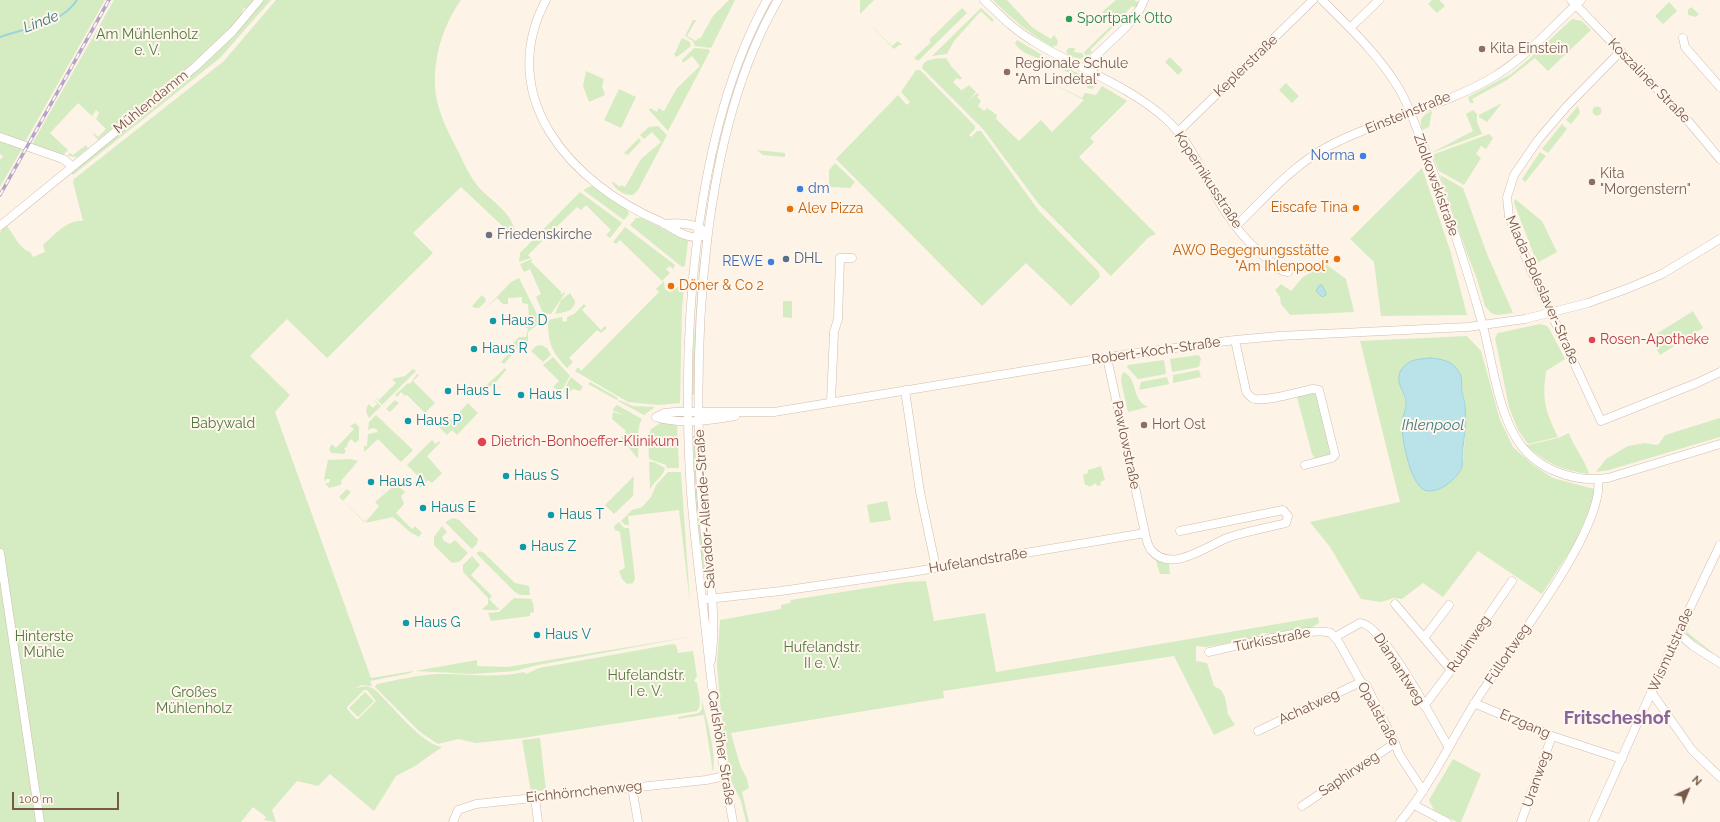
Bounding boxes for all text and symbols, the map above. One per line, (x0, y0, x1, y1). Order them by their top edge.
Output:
water label: Linde (21, 7, 61, 37)
place label: Sportpark Otto (1077, 11, 1172, 27)
marker: Sportpark Otto (1064, 14, 1074, 24)
park label: Am Mühlenholz e. V. (96, 27, 198, 60)
street label: Keplerstraße (1211, 31, 1281, 101)
street label: Koszaliner Straße (1604, 35, 1694, 127)
place label: Kita Einstein (1490, 41, 1568, 57)
marker: Kita Einstein (1477, 44, 1487, 54)
place label: Regionale Schule "Am Lindetal" (1015, 56, 1128, 88)
street label: Mühlendamm (110, 67, 192, 137)
marker: Regionale Schule "Am Lindetal" (1002, 67, 1012, 77)
street label: Einsteinstraße (1363, 88, 1453, 138)
street label: Kopernikusstraße (1170, 128, 1246, 232)
street label: Ziolkowskistraße (1410, 132, 1462, 238)
place label: Norma (1311, 148, 1355, 164)
marker: Norma (1358, 151, 1368, 161)
place label: Kita "Morgenstern" (1600, 166, 1691, 198)
marker: Kita "Morgenstern" (1587, 177, 1597, 187)
place label: dm (808, 181, 830, 197)
marker: dm (795, 184, 805, 194)
place label: Eiscafe Tina (1271, 200, 1348, 216)
place label: Alev Pizza (798, 201, 863, 217)
marker: Eiscafe Tina (1351, 203, 1361, 213)
marker: Alev Pizza (785, 204, 795, 214)
street label: Mlada-Boleslaver-Straße (1502, 213, 1582, 367)
place label: Friedenskirche (497, 227, 592, 243)
marker: Friedenskirche (484, 230, 494, 240)
place label: AWO Begegnungsstätte "Am Ihlenpool" (1172, 243, 1329, 276)
place label: DHL (794, 251, 823, 267)
place label: REWE (722, 254, 763, 270)
marker: DHL (781, 254, 791, 264)
marker: AWO Begegnungsstätte "Am Ihlenpool" (1332, 254, 1342, 264)
marker: REWE (766, 257, 776, 267)
place label: Döner & Co 2 (679, 278, 764, 294)
marker: Döner & Co 2 (666, 281, 676, 291)
place label: Haus D (501, 313, 548, 329)
marker: Haus D (488, 316, 498, 326)
place label: Rosen-Apotheke (1600, 332, 1709, 348)
street label: Robert-Koch-Straße (1091, 334, 1221, 368)
marker: Rosen-Apotheke (1587, 335, 1597, 345)
place label: Haus R (482, 341, 528, 357)
marker: Haus R (469, 344, 479, 354)
place label: Haus L (456, 383, 501, 399)
marker: Haus L (443, 386, 453, 396)
place label: Haus I (529, 387, 569, 403)
marker: Haus I (516, 390, 526, 400)
street label: Pawlowstraße (1108, 399, 1144, 491)
place label: Haus P (416, 413, 461, 429)
park label: Babywald (191, 416, 255, 432)
marker: Haus P (403, 416, 413, 426)
water label: Ihlenpool (1402, 416, 1464, 434)
place label: Hort Ost (1152, 417, 1206, 433)
marker: Hort Ost (1139, 420, 1149, 430)
street label: Salvador-Allende-Straße (691, 429, 719, 589)
place label: Dietrich-Bonhoeffer-Klinikum (491, 434, 679, 450)
marker: Dietrich-Bonhoeffer-Klinikum (476, 436, 488, 448)
place label: Haus S (514, 468, 559, 484)
marker: Haus S (501, 471, 511, 481)
place label: Haus A (379, 474, 425, 490)
marker: Haus A (366, 477, 376, 487)
place label: Haus E (431, 500, 476, 516)
marker: Haus E (418, 503, 428, 513)
place label: Haus T (559, 507, 604, 523)
marker: Haus T (546, 510, 556, 520)
place label: Haus Z (531, 539, 576, 555)
marker: Haus Z (518, 542, 528, 552)
street label: Hufelandstraße (928, 545, 1028, 577)
street label: Wismutstraße (1645, 605, 1697, 695)
street label: Rubinweg (1444, 612, 1494, 676)
place label: Haus G (414, 615, 461, 631)
marker: Haus G (401, 618, 411, 628)
street label: Füllortweg (1482, 620, 1534, 688)
street label: Türkisstraße (1232, 624, 1312, 656)
place label: Haus V (545, 627, 591, 643)
park label: Hinterste Mühle (15, 629, 73, 662)
marker: Haus V (532, 630, 542, 640)
street label: Diamantweg (1370, 630, 1428, 708)
park label: Hufelandstr. II e. V. (783, 640, 861, 672)
park label: Hufelandstr. I e. V. (607, 668, 685, 700)
street label: Opalstraße (1354, 679, 1402, 749)
park label: Großes Mühlenholz (156, 685, 232, 718)
street label: Achatweg (1276, 686, 1342, 728)
street label: Carlshöher Straße (704, 690, 738, 806)
street label: Erzgang (1497, 706, 1553, 742)
district label: Fritscheshof (1564, 708, 1670, 730)
street label: Saphirweg (1316, 748, 1382, 800)
street label: Uranweg (1519, 748, 1555, 810)
north arrow (1668, 770, 1708, 810)
text: N (1689, 773, 1704, 789)
street label: Eichhörnchenweg (525, 778, 643, 806)
scale bar (14, 784, 121, 810)
text: 100 m (19, 792, 53, 806)

